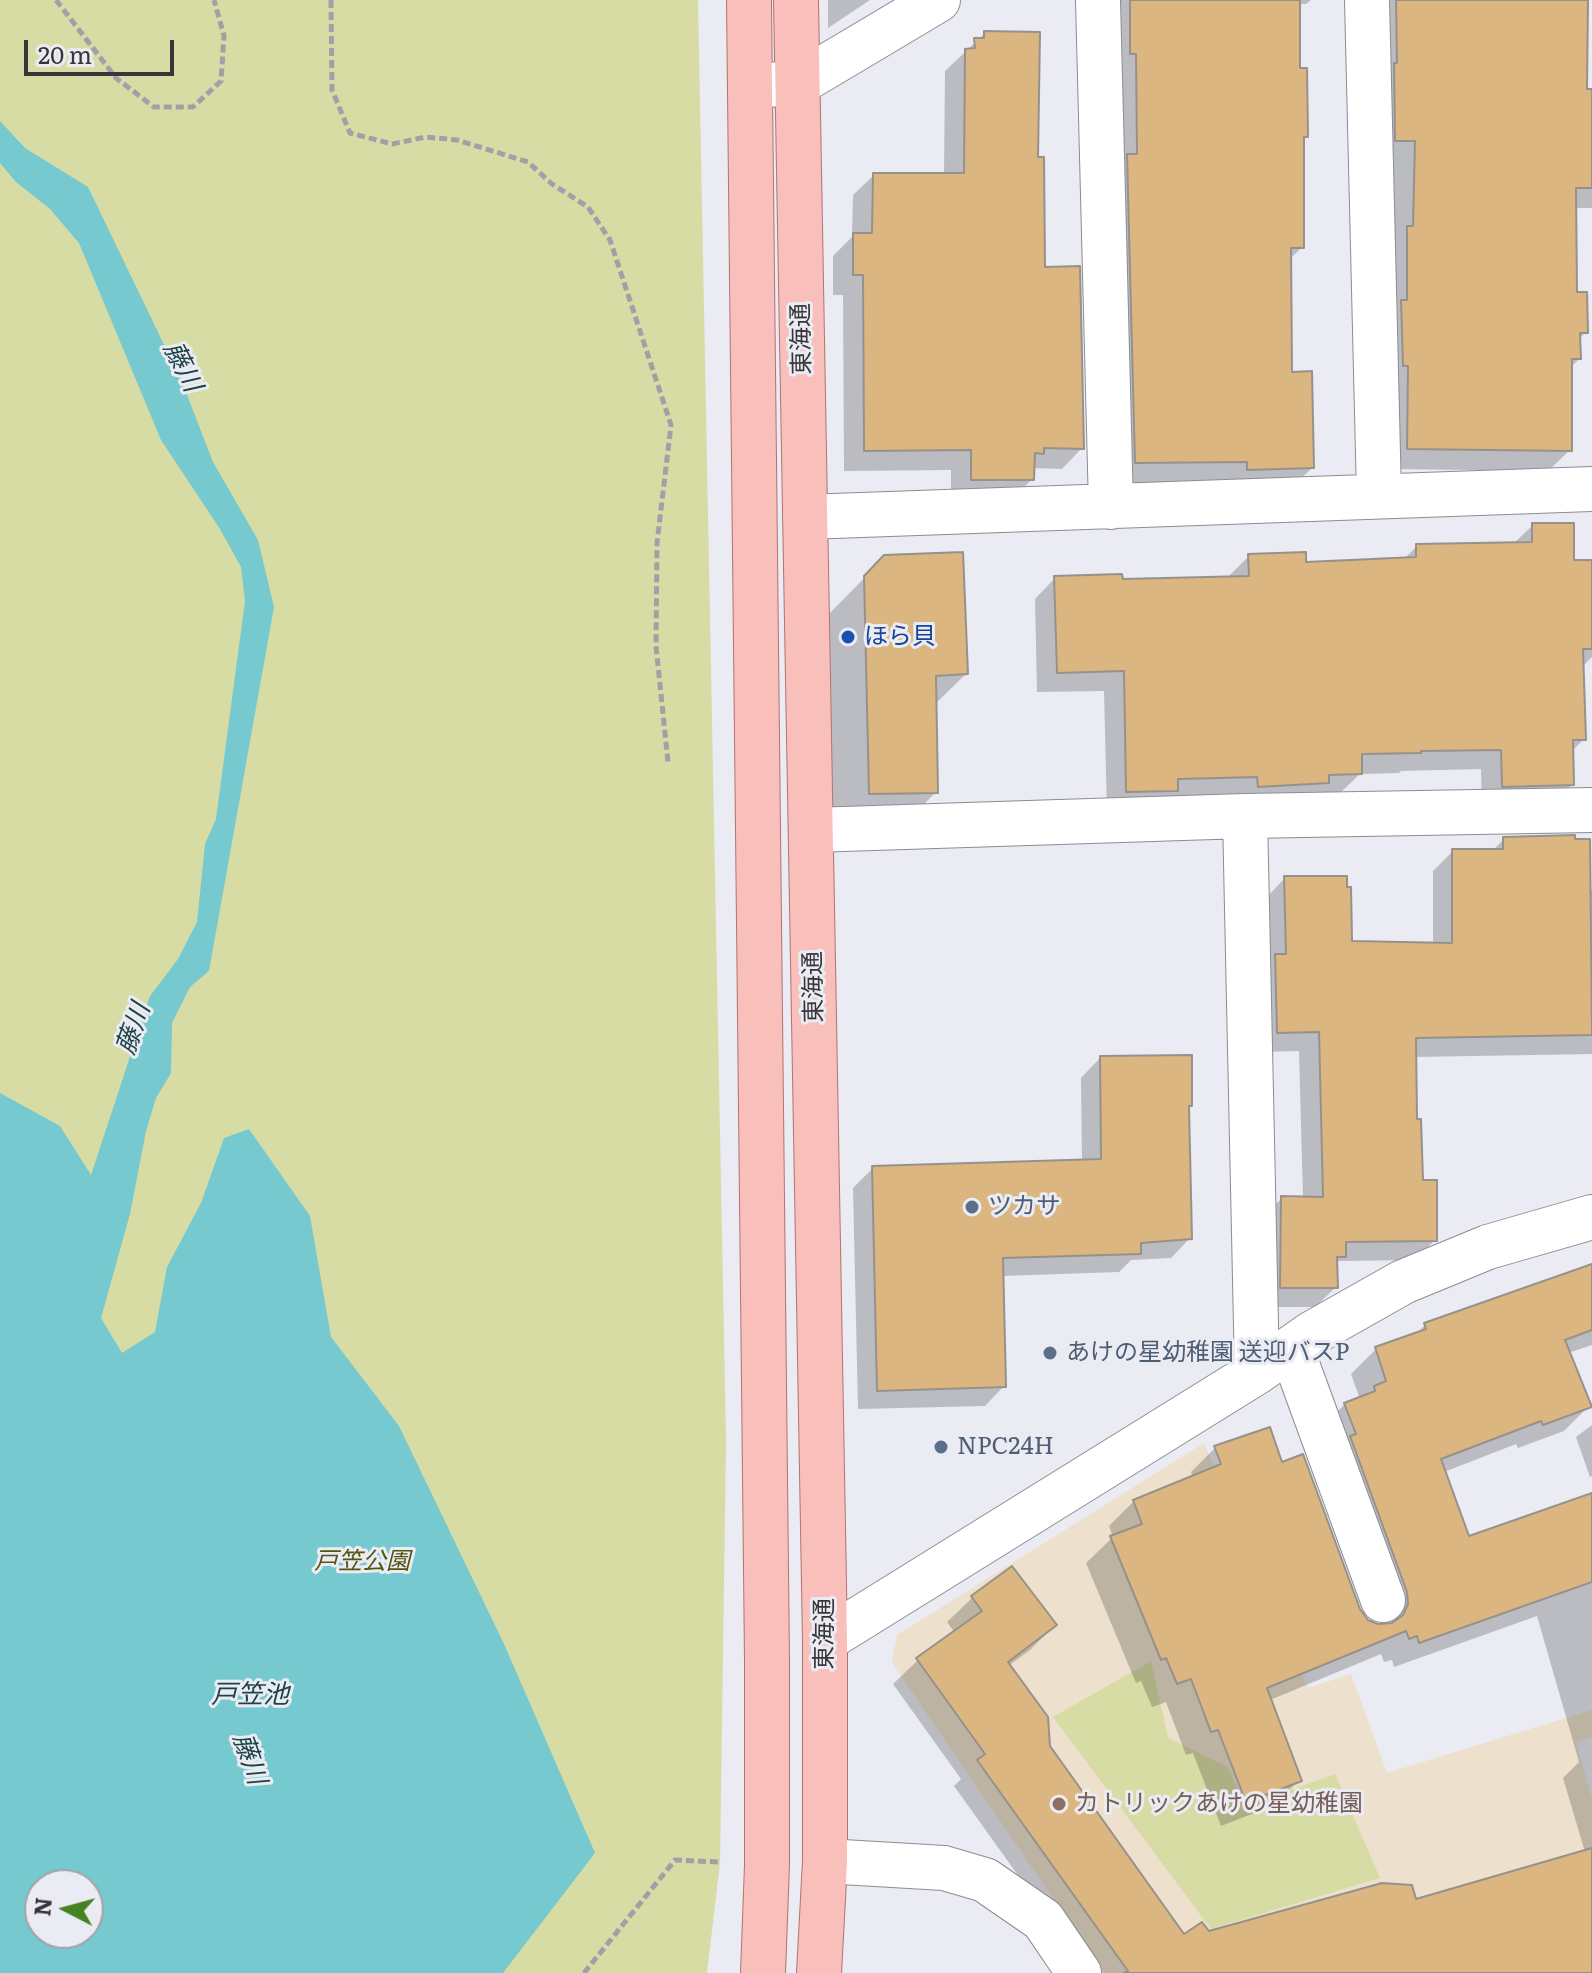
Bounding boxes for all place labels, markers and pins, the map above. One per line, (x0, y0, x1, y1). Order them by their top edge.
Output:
place label: ほら貝 (864, 623, 936, 651)
marker: ほら貝 (839, 628, 857, 646)
place label: ツカサ (988, 1193, 1060, 1221)
marker: ツカサ (963, 1198, 981, 1216)
place label: あけの星幼稚園 送迎バスP (1066, 1339, 1349, 1367)
marker: あけの星幼稚園 送迎バスP (1041, 1344, 1059, 1362)
place label: NPC24H (957, 1433, 1054, 1461)
marker: NPC24H (932, 1438, 950, 1456)
place label: カトリックあけの星幼稚園 (1075, 1790, 1363, 1818)
marker: カトリックあけの星幼稚園 (1050, 1795, 1068, 1813)

